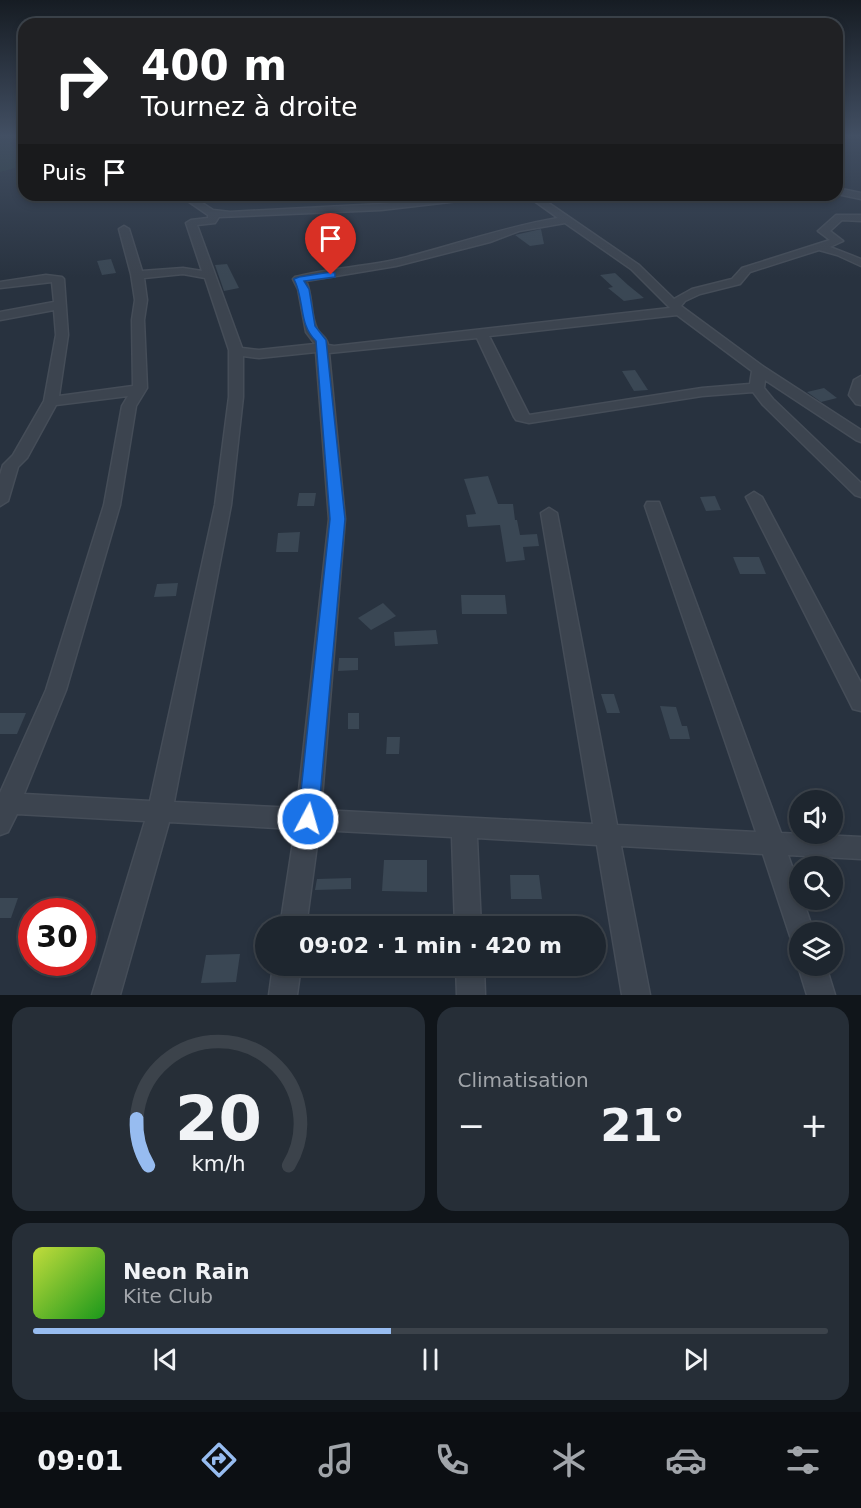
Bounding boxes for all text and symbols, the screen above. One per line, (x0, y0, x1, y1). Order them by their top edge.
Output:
text: 400 m (141, 41, 287, 90)
icon: right (42, 42, 120, 120)
text: Tournez à droite (141, 91, 358, 122)
icon: arrive (98, 156, 131, 189)
text: Puis (42, 160, 86, 185)
pin (305, 213, 356, 275)
icon: arrive (314, 222, 347, 255)
position arrow (276, 787, 340, 851)
map controls (789, 790, 843, 976)
button: sound (789, 790, 843, 844)
button: search (789, 856, 843, 910)
speed limit sign: 30 (18, 898, 96, 976)
button: layers (789, 922, 843, 976)
text: 09:02 · 1 min · 420 m (299, 933, 562, 958)
text: Climatisation (458, 1068, 589, 1092)
text: 20 (175, 1082, 262, 1155)
text: 21° (600, 1099, 685, 1152)
text: − (458, 1106, 485, 1145)
text: + (800, 1106, 828, 1145)
text: km/h (191, 1151, 245, 1176)
text: Neon Rain (123, 1259, 250, 1284)
text: Kite Club (123, 1284, 213, 1308)
icon: previous (149, 1343, 182, 1376)
icon: pause (414, 1343, 447, 1376)
icon: next (679, 1343, 712, 1376)
icon: directions (198, 1439, 240, 1481)
icon: music (315, 1439, 357, 1481)
icon: phone (431, 1439, 473, 1481)
icon: climate (548, 1439, 590, 1481)
icon: car (665, 1439, 707, 1481)
icon: filters (782, 1439, 824, 1481)
text: 09:01 (37, 1445, 123, 1476)

